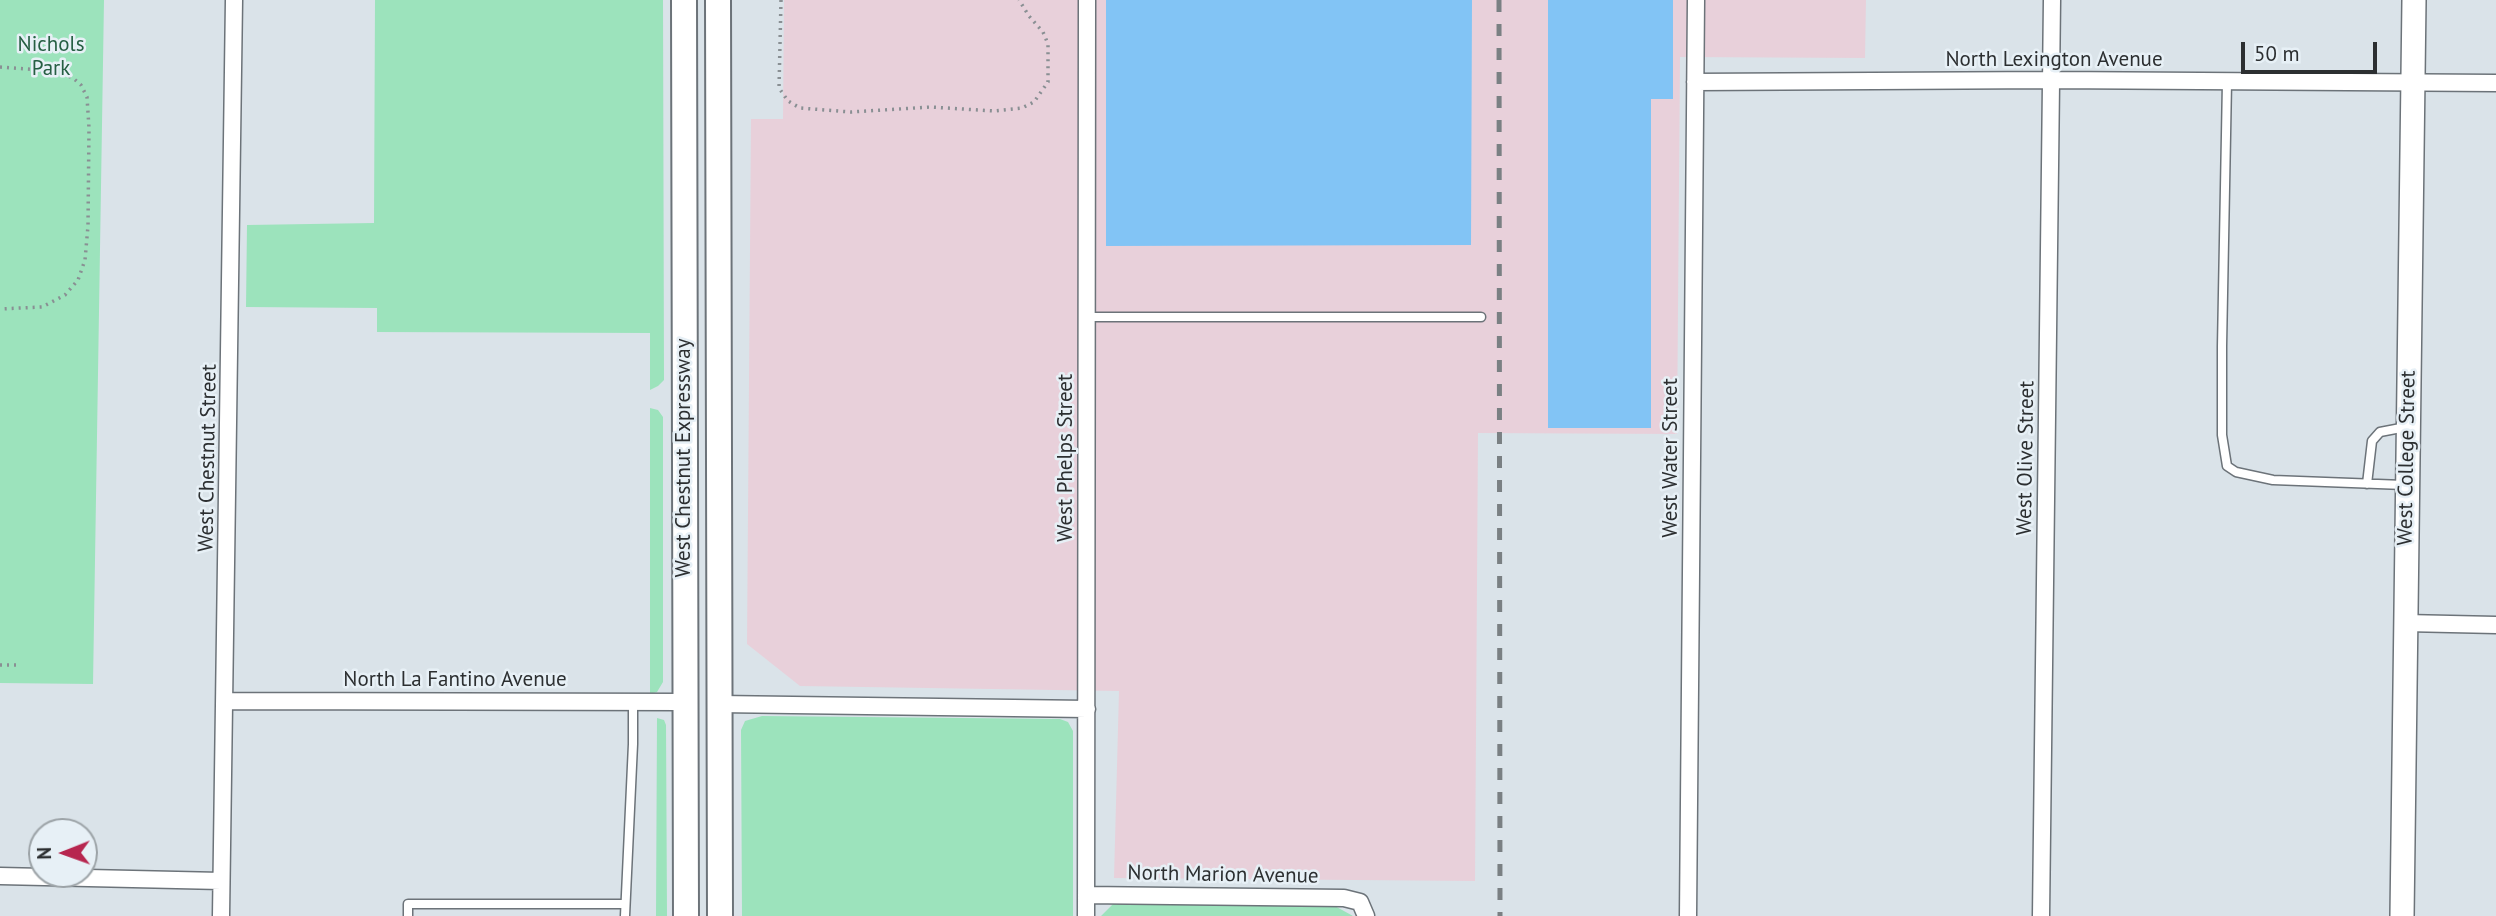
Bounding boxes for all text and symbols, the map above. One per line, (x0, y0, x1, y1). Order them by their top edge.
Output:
scale bar (2244, 28, 2380, 72)
park label: Nichols Park (18, 32, 84, 82)
text: 50 m (2254, 40, 2300, 67)
street label: North Lexington Avenue (1945, 47, 2163, 73)
street label: West Chestnut Expressway (671, 339, 697, 577)
street label: West Chestnut Street (194, 364, 222, 552)
street label: West College Street (2393, 370, 2421, 546)
street label: West Phelps Street (1053, 374, 1079, 542)
street label: West Water Street (1658, 378, 1684, 538)
street label: West Olive Street (2012, 380, 2040, 536)
street label: North La Fantino Avenue (343, 667, 567, 693)
north arrow (28, 818, 98, 888)
text: N (32, 847, 56, 860)
street label: North Marion Avenue (1127, 861, 1319, 889)

